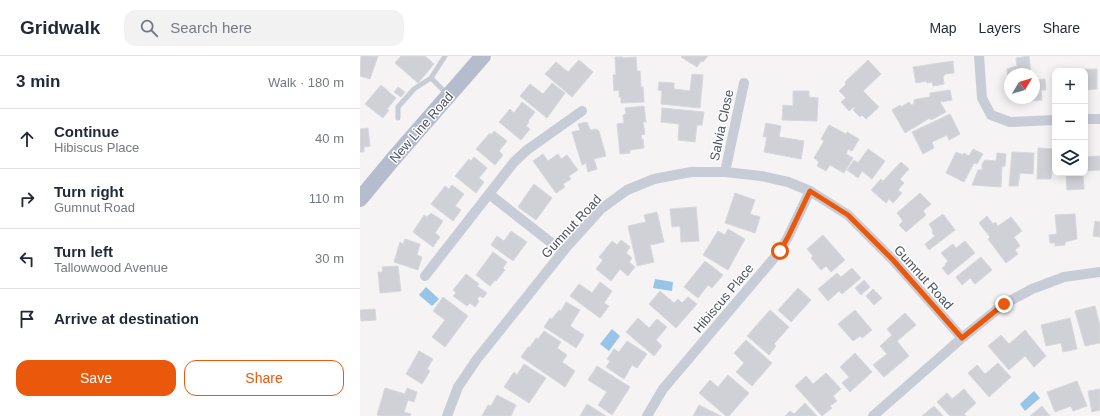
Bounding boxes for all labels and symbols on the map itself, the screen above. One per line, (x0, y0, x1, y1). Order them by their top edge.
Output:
north arrow (1004, 68, 1040, 104)
street label: Salvia Close (707, 88, 736, 162)
street label: New Line Road (387, 89, 456, 166)
street label: Gumnut Road (538, 192, 604, 261)
route start (771, 242, 789, 260)
street label: Gumnut Road (891, 242, 956, 312)
street label: Hibiscus Place (690, 261, 757, 336)
route end (995, 295, 1013, 313)

